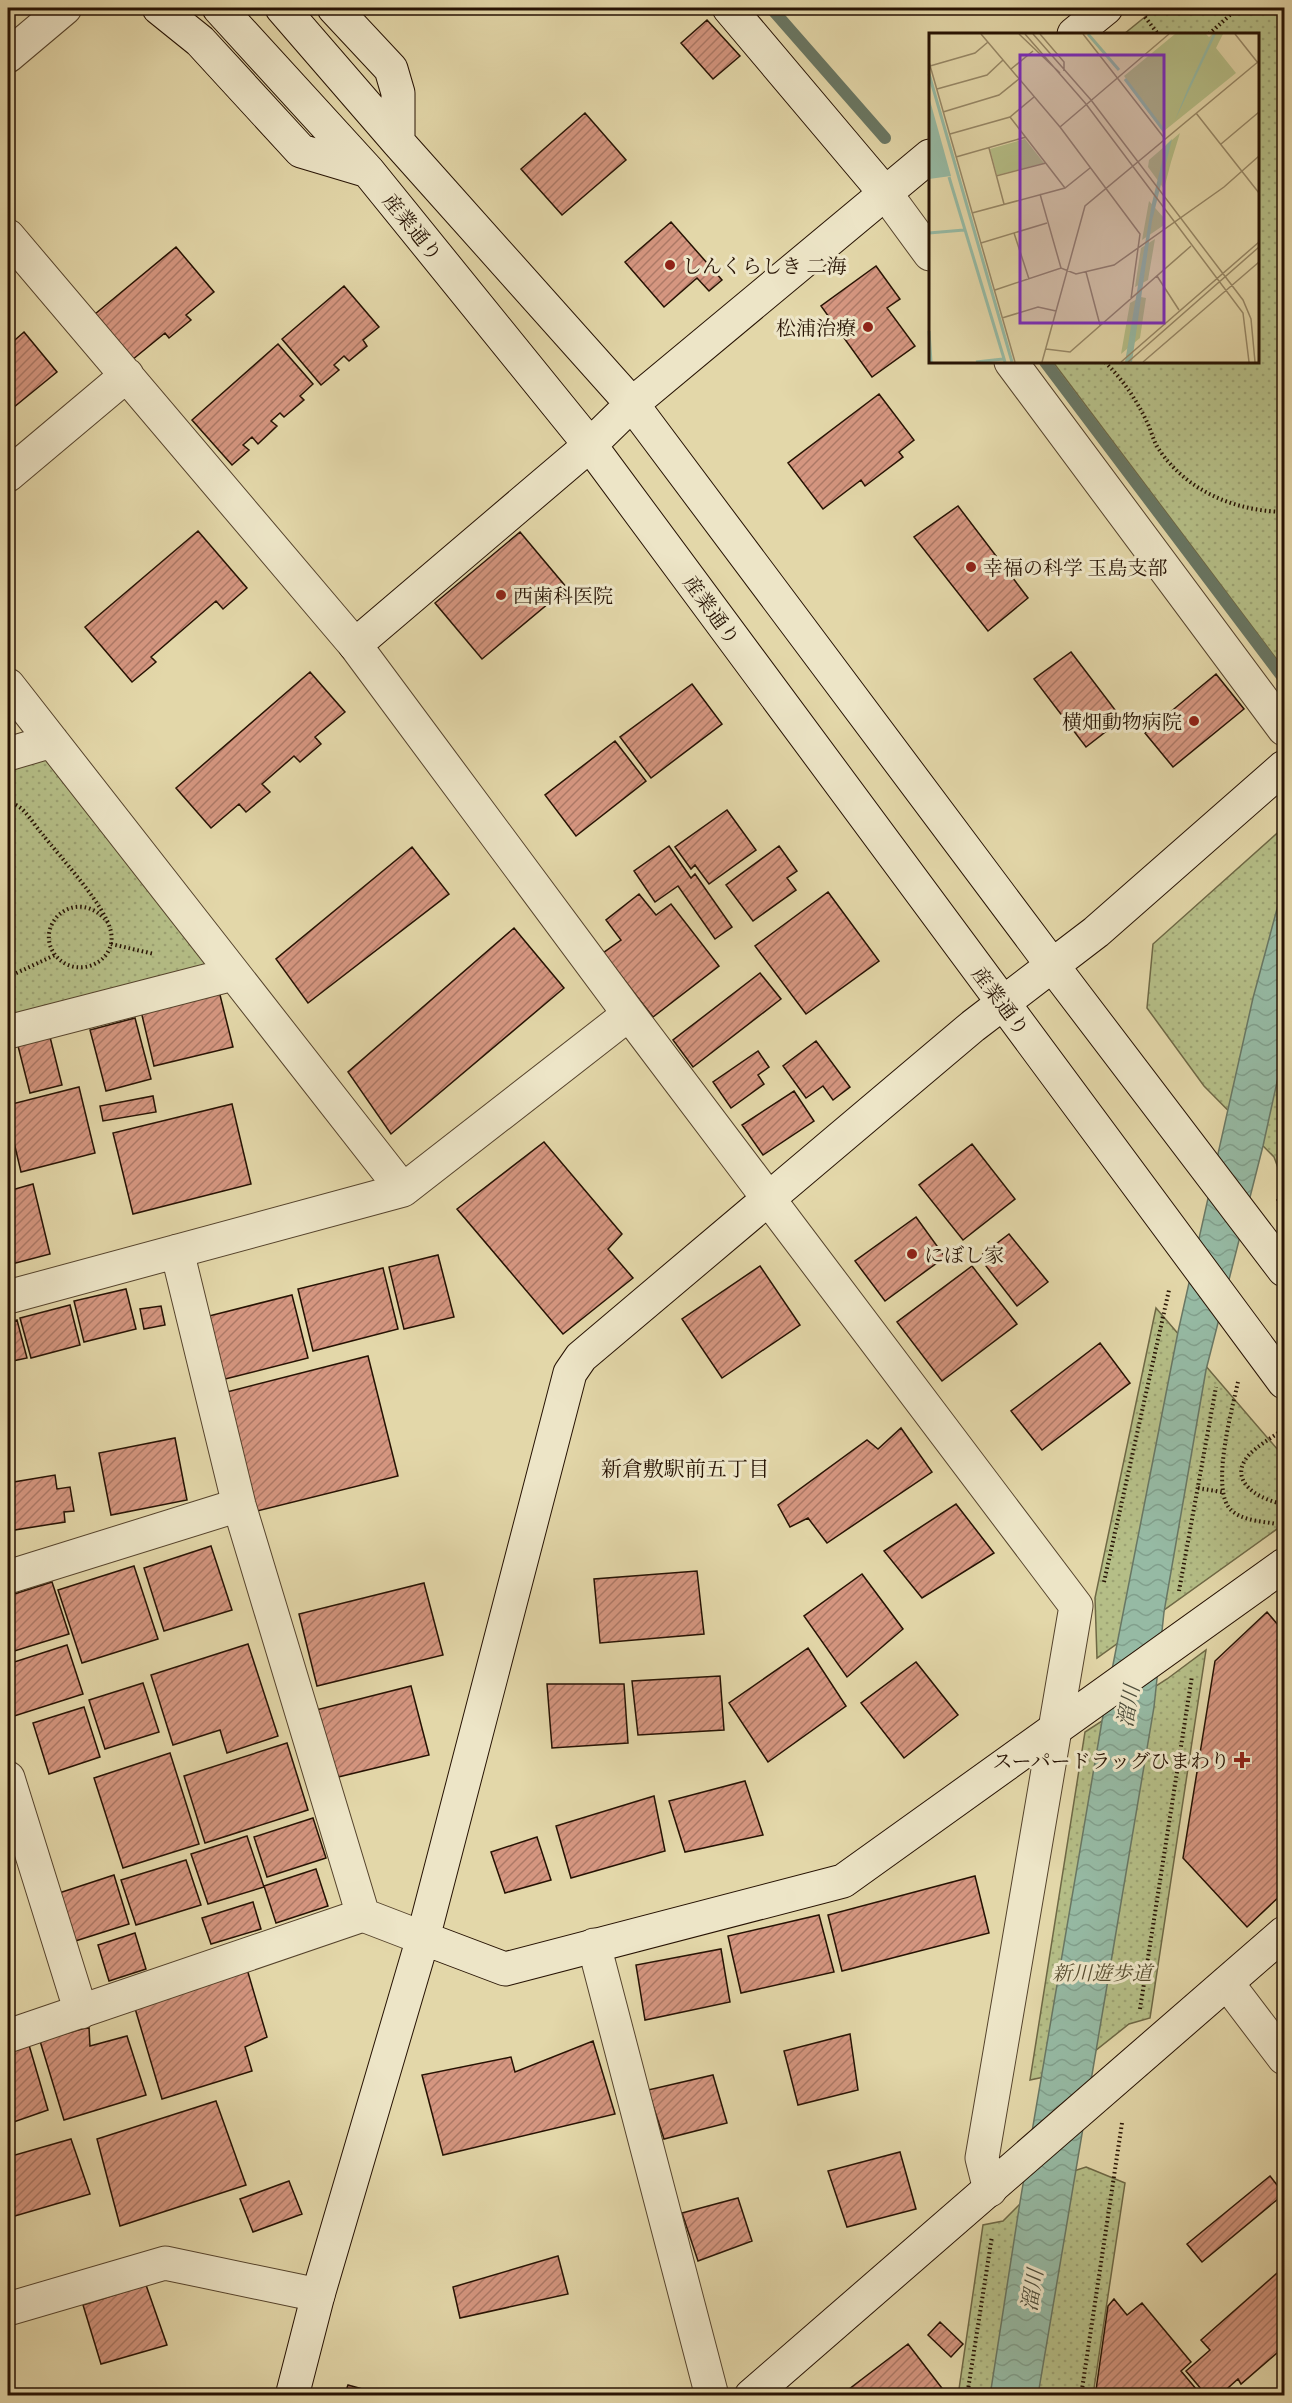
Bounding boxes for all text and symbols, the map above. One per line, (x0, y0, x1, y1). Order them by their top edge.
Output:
inset map (929, 33, 1259, 363)
street label: 産業通り (377, 187, 449, 267)
place label: しんくらしき 二海 (682, 251, 846, 280)
marker: しんくらしき 二海 (663, 258, 677, 272)
place label: 松浦治療 (776, 313, 856, 342)
marker: 松浦治療 (861, 320, 875, 334)
place label: 幸福の科学 玉島支部 (983, 553, 1167, 582)
marker: 幸福の科学 玉島支部 (964, 560, 978, 574)
street label: 産業通り (677, 569, 747, 651)
place label: 西歯科医院 (513, 581, 613, 610)
marker: 西歯科医院 (494, 588, 508, 602)
place label: 横畑動物病院 (1062, 707, 1182, 736)
marker: 横畑動物病院 (1187, 714, 1201, 728)
street label: 産業通り (965, 960, 1037, 1042)
place label: にぼし家 (924, 1240, 1004, 1269)
marker: にぼし家 (905, 1247, 919, 1261)
district label: 新倉敷駅前五丁目 (601, 1453, 769, 1484)
water label: 溜川 (1109, 1681, 1147, 1729)
place label: スーパードラッグひまわり (992, 1746, 1230, 1775)
marker: スーパードラッグひまわり (1235, 1753, 1249, 1767)
park label: 新川遊歩道 (1052, 1958, 1155, 1987)
water label: 溜川 (1013, 2265, 1051, 2313)

